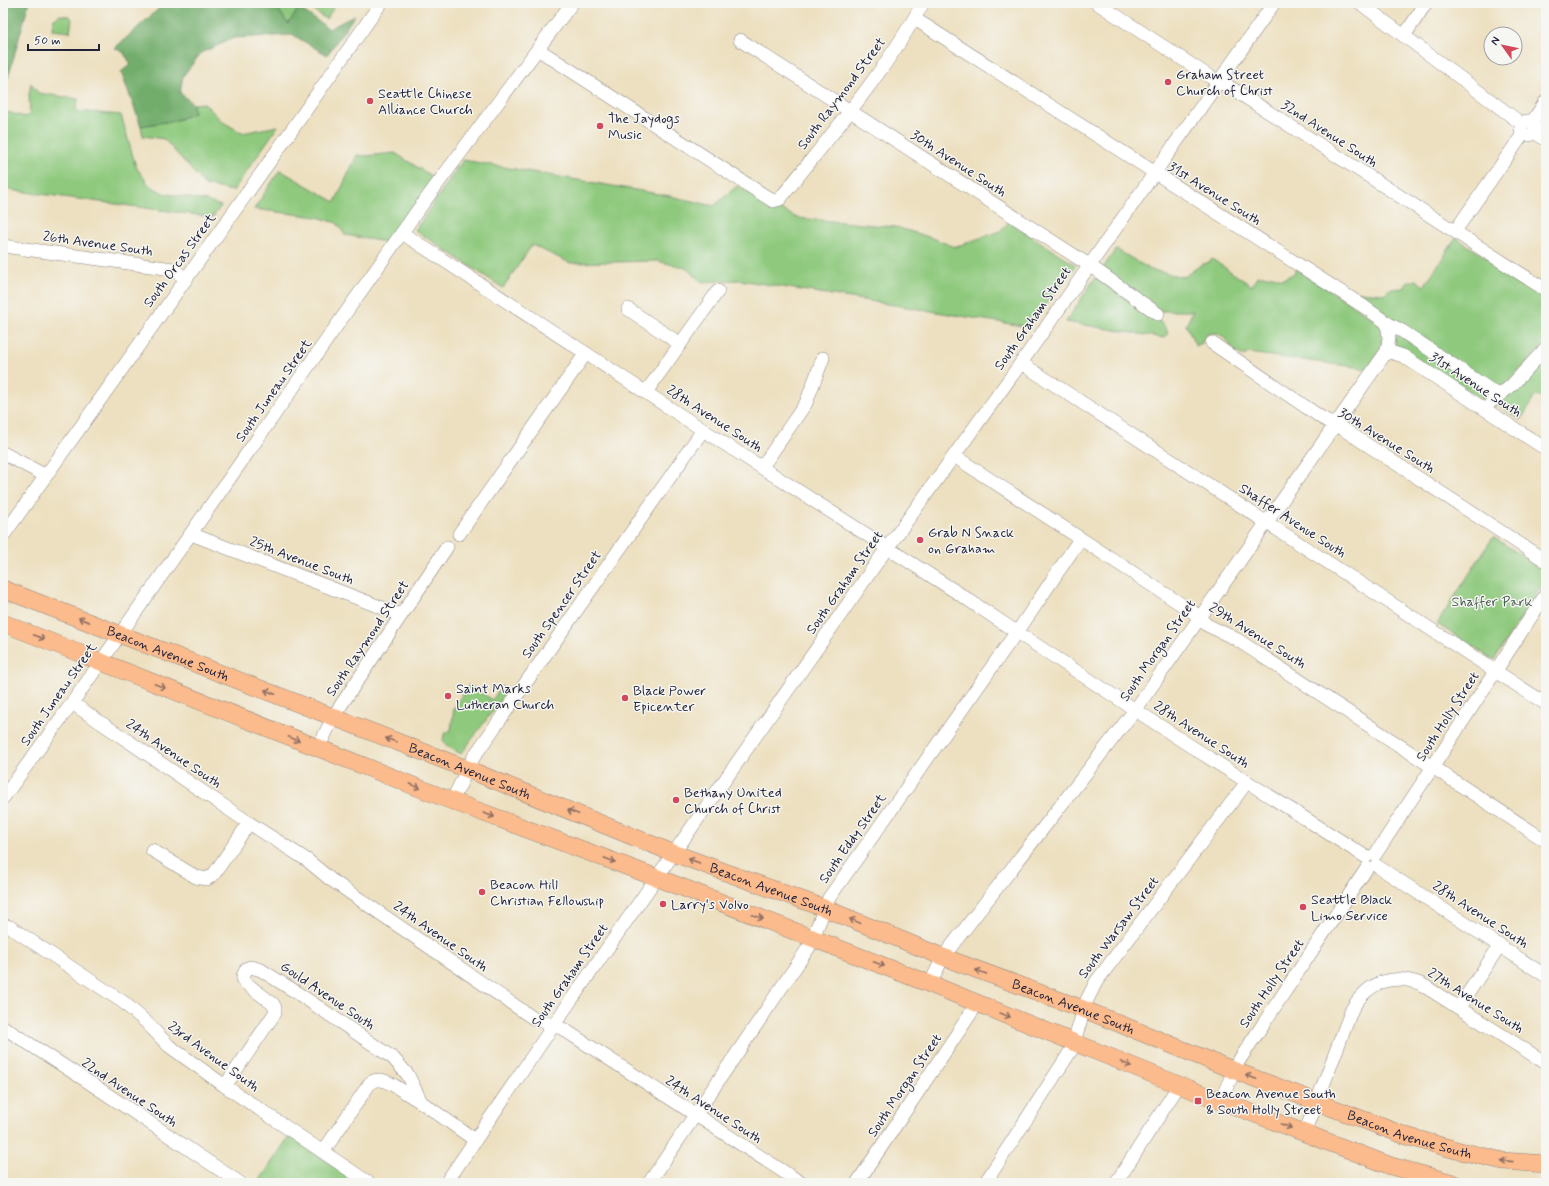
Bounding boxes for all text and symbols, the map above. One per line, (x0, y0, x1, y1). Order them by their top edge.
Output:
scale bar (28, 26, 99, 52)
north arrow (1483, 26, 1523, 66)
text: 50 m (34, 33, 61, 49)
street label: South Raymond Street (794, 33, 890, 153)
text: N (1488, 34, 1503, 48)
place label: Graham Street Church of Christ (1176, 66, 1273, 100)
marker: Graham Street Church of Christ (1163, 77, 1173, 87)
place label: Seattle Chinese Alliance Church (378, 85, 473, 119)
marker: Seattle Chinese Alliance Church (365, 96, 375, 106)
street label: 32nd Avenue South (1278, 96, 1381, 172)
place label: The Jaydogs Music (608, 110, 680, 144)
marker: The Jaydogs Music (595, 121, 605, 131)
street label: 30th Avenue South (907, 126, 1010, 202)
street label: 31st Avenue South (1165, 158, 1265, 230)
street label: South Orcas Street (140, 209, 221, 311)
street label: 26th Avenue South (42, 227, 154, 261)
street label: South Graham Street (990, 263, 1075, 374)
street label: South Juneau Street (232, 335, 317, 446)
street label: 31st Avenue South (1426, 348, 1525, 421)
street label: 28th Avenue South (663, 381, 766, 457)
street label: 30th Avenue South (1335, 404, 1438, 478)
street label: Shaffer Avenue South (1235, 479, 1350, 562)
place label: Grab N Snack on Graham (928, 524, 1014, 558)
street label: South Graham Street (802, 527, 887, 638)
street label: 25th Avenue South (247, 533, 357, 589)
marker: Grab N Snack on Graham (915, 535, 925, 545)
street label: South Spencer Street (518, 547, 606, 662)
street label: South Raymond Street (322, 577, 414, 700)
park label: Shaffer Park (1452, 593, 1533, 611)
street label: South Morgan Street (1116, 596, 1201, 706)
street label: 29th Avenue South (1205, 599, 1310, 673)
one-way arrow (78, 615, 90, 623)
street label: Beacon Avenue South (104, 622, 232, 686)
one-way arrow (33, 634, 45, 642)
street label: South Juneau Street (17, 639, 102, 750)
street label: South Holly Street (1412, 668, 1484, 765)
place label: Saint Marks Lutheran Church (456, 680, 554, 714)
place label: Black Power Epicenter (633, 682, 706, 716)
one-way arrow (153, 683, 165, 691)
one-way arrow (265, 688, 277, 696)
marker: Saint Marks Lutheran Church (443, 691, 453, 701)
marker: Black Power Epicenter (620, 693, 630, 703)
street label: 28th Avenue South (1150, 697, 1253, 773)
street label: 24th Avenue South (122, 715, 225, 793)
one-way arrow (386, 735, 398, 743)
one-way arrow (287, 736, 299, 744)
street label: Beacon Avenue South (406, 739, 533, 804)
one-way arrow (408, 783, 420, 791)
place label: Bethany United Church of Christ (684, 784, 782, 818)
street label: South Eddy Street (815, 789, 891, 887)
marker: Bethany United Church of Christ (671, 795, 681, 805)
one-way arrow (568, 808, 580, 815)
one-way arrow (482, 811, 494, 819)
one-way arrow (688, 856, 700, 864)
one-way arrow (604, 857, 616, 865)
street label: Beacon Avenue South (707, 859, 836, 921)
street label: South Warsaw Street (1074, 873, 1163, 982)
place label: Beacon Hill Christian Fellowship (490, 876, 604, 910)
street label: 28th Avenue South (1429, 877, 1532, 953)
marker: Beacon Hill Christian Fellowship (477, 887, 487, 897)
place label: Seattle Black Limo Service (1311, 891, 1392, 925)
place label: Larry's Volvo (671, 896, 749, 914)
street label: 24th Avenue South (390, 897, 491, 976)
marker: Larry's Volvo (658, 899, 668, 909)
marker: Seattle Black Limo Service (1298, 902, 1308, 912)
one-way arrow (751, 913, 763, 921)
one-way arrow (849, 917, 861, 925)
street label: South Graham Street (527, 920, 612, 1031)
street label: South Holly Street (1235, 936, 1308, 1032)
street label: Gould Avenue South (277, 958, 378, 1034)
one-way arrow (872, 961, 884, 969)
street label: 27th Avenue South (1424, 964, 1527, 1038)
one-way arrow (976, 967, 988, 975)
street label: Beacon Avenue South (1009, 975, 1137, 1039)
one-way arrow (999, 1012, 1011, 1020)
street label: 23rd Avenue South (164, 1018, 263, 1096)
street label: South Morgan Street (864, 1030, 947, 1141)
street label: 22nd Avenue South (78, 1054, 181, 1132)
one-way arrow (1119, 1060, 1131, 1068)
street label: 24th Avenue South (662, 1072, 765, 1148)
one-way arrow (1246, 1072, 1258, 1080)
place label: Beacon Avenue South & South Holly Street (1206, 1085, 1336, 1119)
marker: Beacon Avenue South & South Holly Street (1193, 1096, 1203, 1106)
street label: Beacon Avenue South (1345, 1106, 1474, 1163)
one-way arrow (1280, 1122, 1292, 1130)
one-way arrow (1501, 1157, 1514, 1165)

